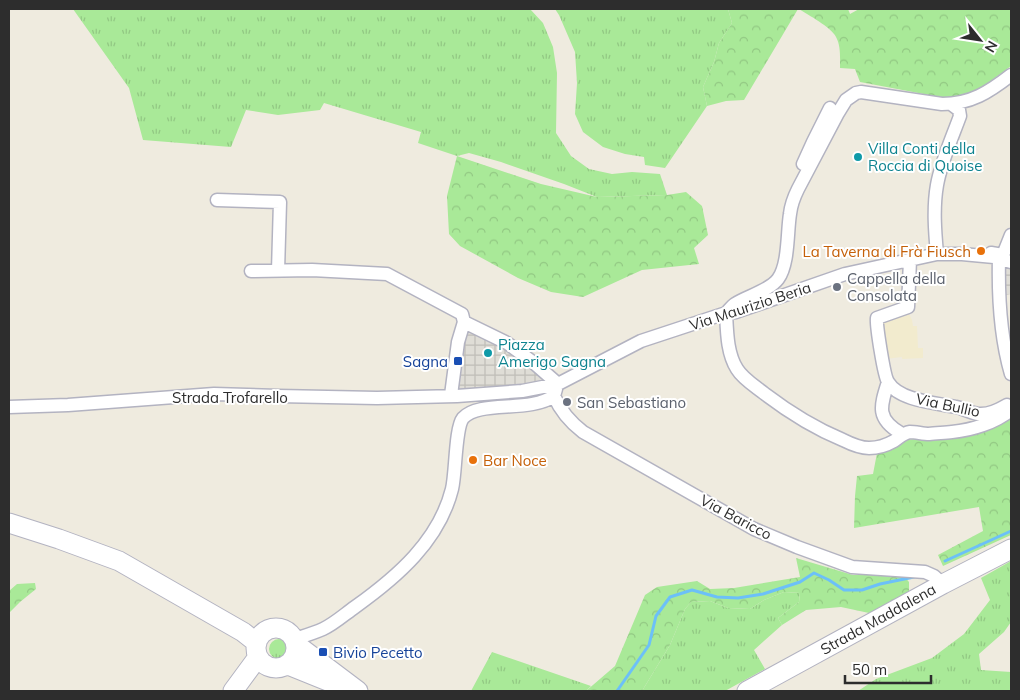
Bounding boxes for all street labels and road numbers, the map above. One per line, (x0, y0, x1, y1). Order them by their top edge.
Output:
street label: Via Maurizio Beria (687, 277, 813, 335)
street label: Strada Trofarello (172, 388, 288, 407)
street label: Via Bullio (914, 389, 982, 421)
street label: Via Baricco (697, 490, 775, 544)
street label: Strada Maddalena (817, 579, 939, 659)

